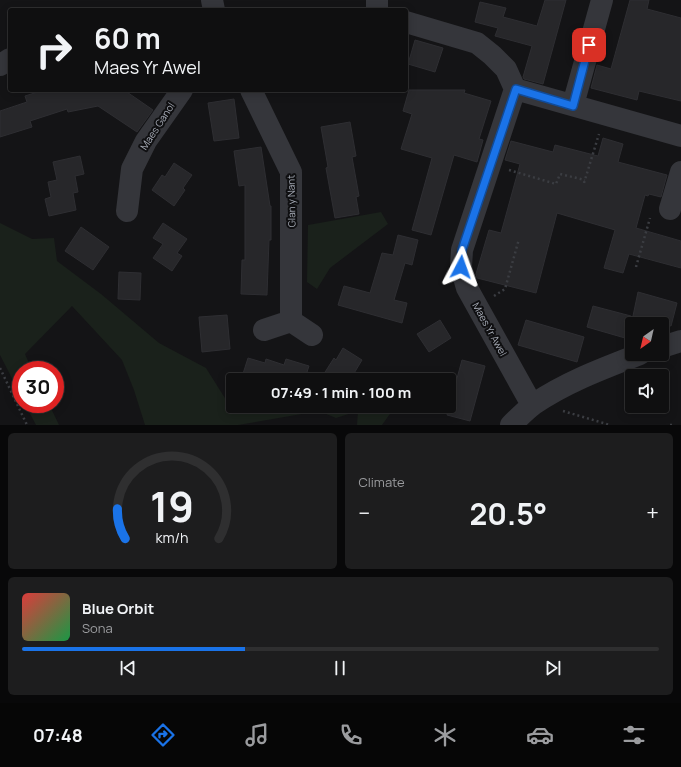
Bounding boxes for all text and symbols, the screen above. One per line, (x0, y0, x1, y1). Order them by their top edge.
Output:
text: 60 m (94, 19, 161, 57)
icon: right (28, 24, 80, 76)
pin (572, 28, 606, 62)
icon: arrive (578, 34, 600, 56)
text: Maes Yr Awel (94, 55, 201, 79)
street label: Maes Ganol (136, 100, 178, 152)
street label: Glan y Nant (284, 175, 298, 227)
position arrow (440, 246, 482, 288)
street label: Maes Yr Awel (469, 300, 511, 358)
north arrow (625, 317, 669, 361)
map controls (625, 317, 669, 413)
speed limit sign: 30 (12, 361, 64, 413)
button: sound (625, 369, 669, 413)
text: 07:49 · 1 min · 100 m (271, 382, 411, 403)
text: Climate (359, 473, 405, 491)
text: 19 (150, 478, 194, 534)
text: 20.5° (469, 493, 547, 534)
text: − (359, 498, 370, 528)
text: + (646, 498, 659, 528)
text: km/h (156, 528, 189, 547)
text: Blue Orbit (82, 598, 154, 619)
text: Sona (82, 619, 113, 637)
icon: previous (117, 657, 139, 679)
icon: pause (329, 657, 351, 679)
icon: next (542, 657, 564, 679)
icon: directions (149, 721, 177, 749)
icon: music (243, 721, 271, 749)
icon: phone (337, 721, 365, 749)
icon: climate (431, 721, 459, 749)
icon: car (526, 721, 554, 749)
icon: filters (620, 721, 648, 749)
text: 07:48 (33, 723, 83, 747)

